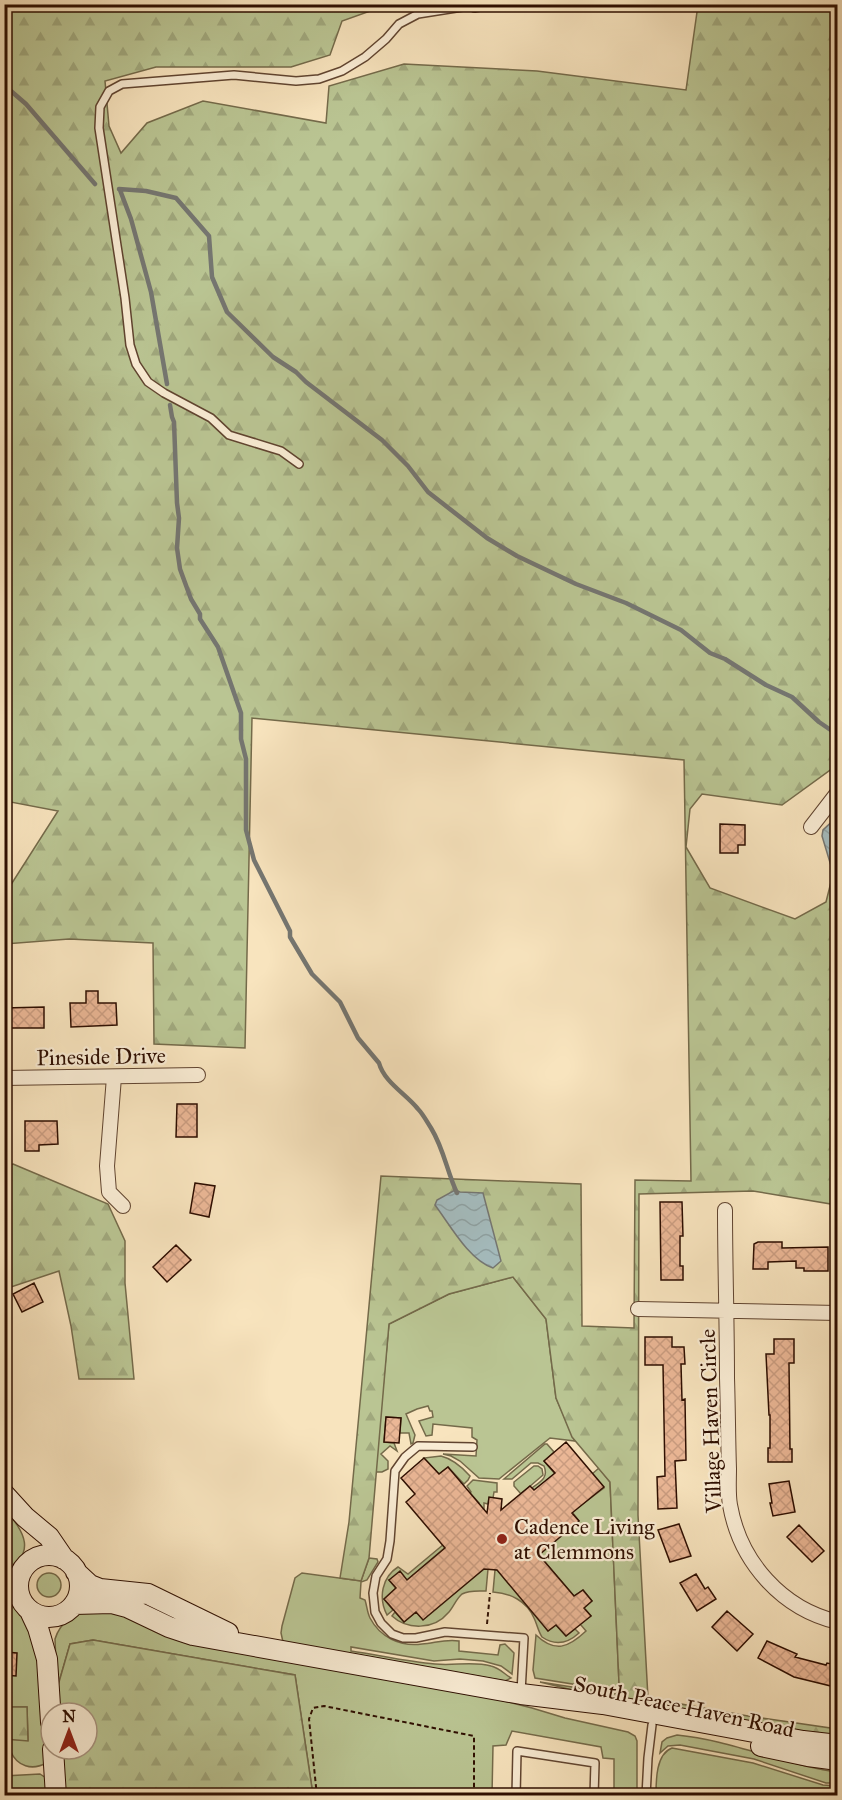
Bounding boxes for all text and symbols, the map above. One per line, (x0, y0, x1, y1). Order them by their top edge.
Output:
street label: Pineside Drive (36, 1042, 166, 1071)
street label: Village Haven Circle (694, 1328, 727, 1515)
place label: Cadence Living at Clemmons (514, 1513, 655, 1565)
marker: Cadence Living at Clemmons (495, 1532, 509, 1546)
street label: South Peace Haven Road (571, 1670, 797, 1743)
north arrow (39, 1701, 99, 1761)
text: N (62, 1707, 76, 1726)

